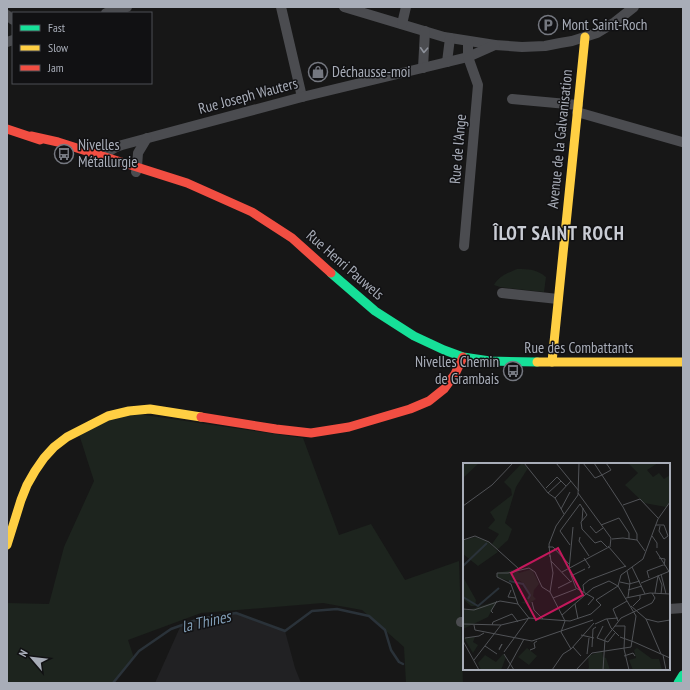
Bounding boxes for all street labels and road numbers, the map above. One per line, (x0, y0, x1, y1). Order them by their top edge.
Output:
street label: Avenue de la Galvanisation (543, 68, 576, 209)
street label: Rue Joseph Wauters (196, 73, 300, 118)
street label: Rue de l'Ange (445, 113, 470, 185)
street label: Rue Henri Pauwels (303, 226, 388, 304)
street label: Rue des Combattants (524, 338, 634, 357)

